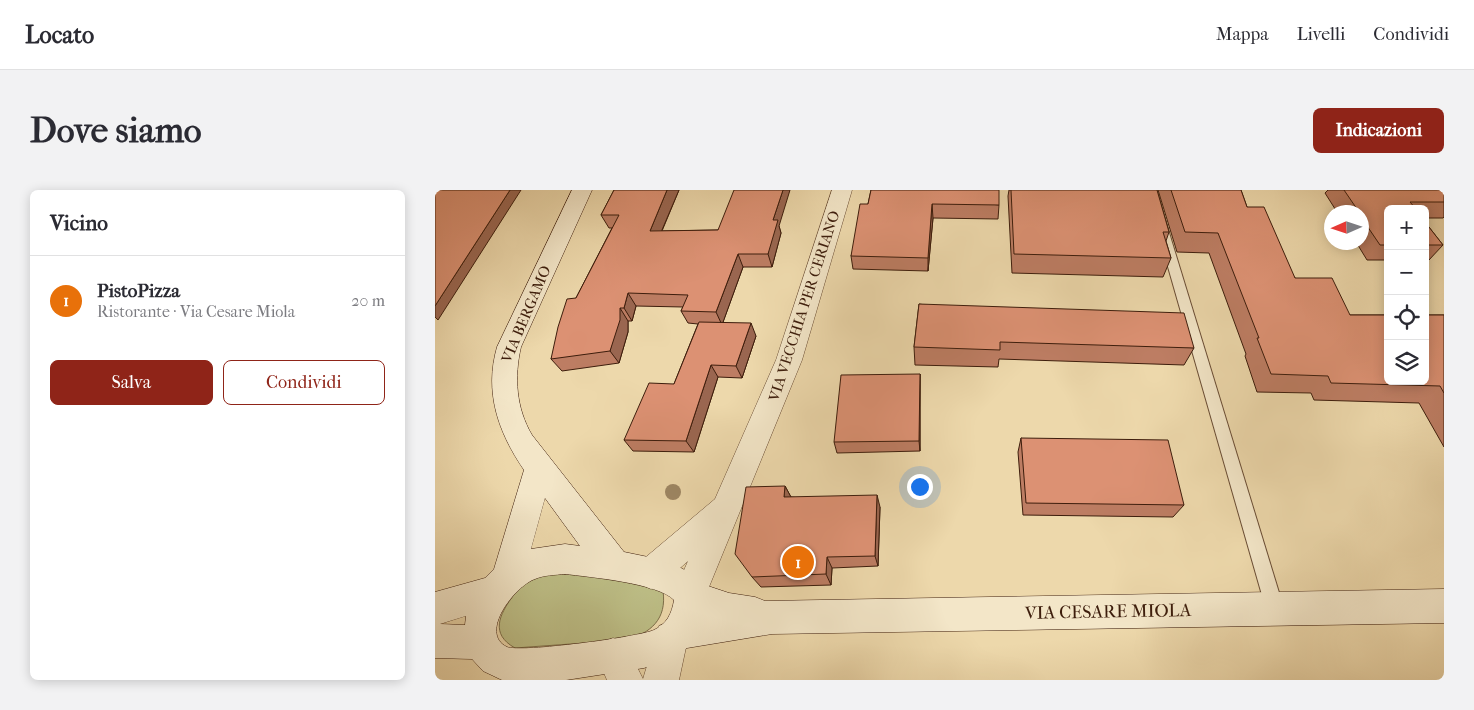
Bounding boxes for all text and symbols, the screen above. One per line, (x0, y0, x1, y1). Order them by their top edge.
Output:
text: Locato (25, 21, 94, 49)
text: Mappa (1216, 24, 1269, 45)
text: Livelli (1297, 24, 1345, 45)
text: Condividi (1373, 24, 1449, 45)
button: Indicazioni (1313, 108, 1444, 153)
text: Dove siamo (30, 110, 202, 151)
north arrow (1324, 205, 1369, 250)
map controls (1384, 205, 1429, 385)
button: + (1384, 205, 1429, 250)
street label: VIA VECCHIA PER CERIANO (764, 208, 843, 405)
text: Vicino (50, 211, 108, 235)
button: − (1384, 250, 1429, 295)
street label: VIA BERGAMO (497, 263, 555, 366)
text: PistoPizza (97, 280, 180, 302)
text: 1 (63, 291, 69, 310)
text: 20 m (351, 291, 385, 310)
button: locate (1384, 295, 1429, 340)
text: Ristorante · Via Cesare Miola (97, 302, 295, 321)
button: layers (1384, 340, 1429, 385)
button: Salva (50, 360, 213, 405)
button: Condividi (223, 360, 385, 405)
your location (907, 474, 933, 500)
pin: 1 (782, 543, 814, 581)
street label: VIA CESARE MIOLA (1024, 600, 1192, 624)

